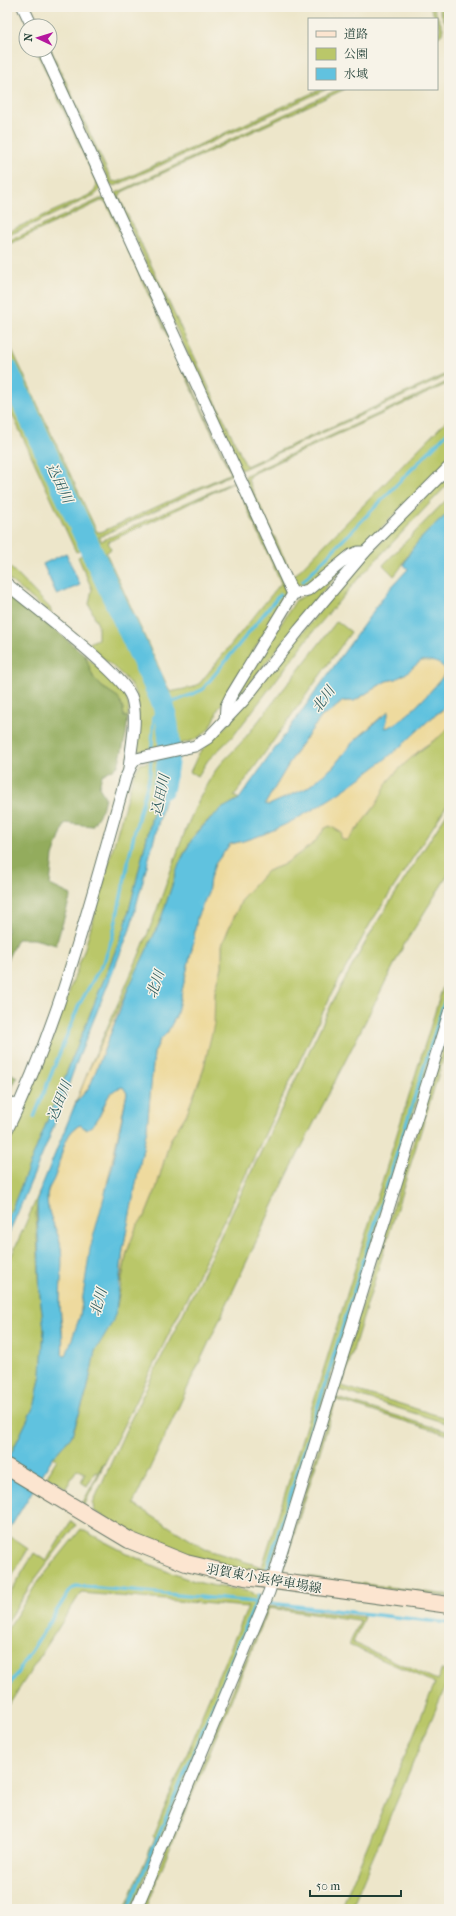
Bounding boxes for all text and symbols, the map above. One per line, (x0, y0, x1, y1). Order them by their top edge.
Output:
north arrow (18, 18, 58, 58)
legend (308, 18, 438, 90)
text: 道路 (344, 27, 368, 41)
text: N (22, 32, 35, 42)
text: 公園 (344, 47, 368, 61)
text: 水域 (344, 67, 368, 81)
water label: 込田川 (43, 461, 77, 508)
water label: 北川 (308, 681, 340, 716)
water label: 込田川 (148, 771, 174, 817)
water label: 北川 (143, 966, 169, 1000)
water label: 込田川 (44, 1077, 76, 1124)
water label: 北川 (86, 1284, 111, 1318)
street label: 羽賀東小浜停車場線 (205, 1561, 323, 1596)
scale bar (310, 1872, 401, 1898)
text: 50 m (316, 1879, 340, 1893)

